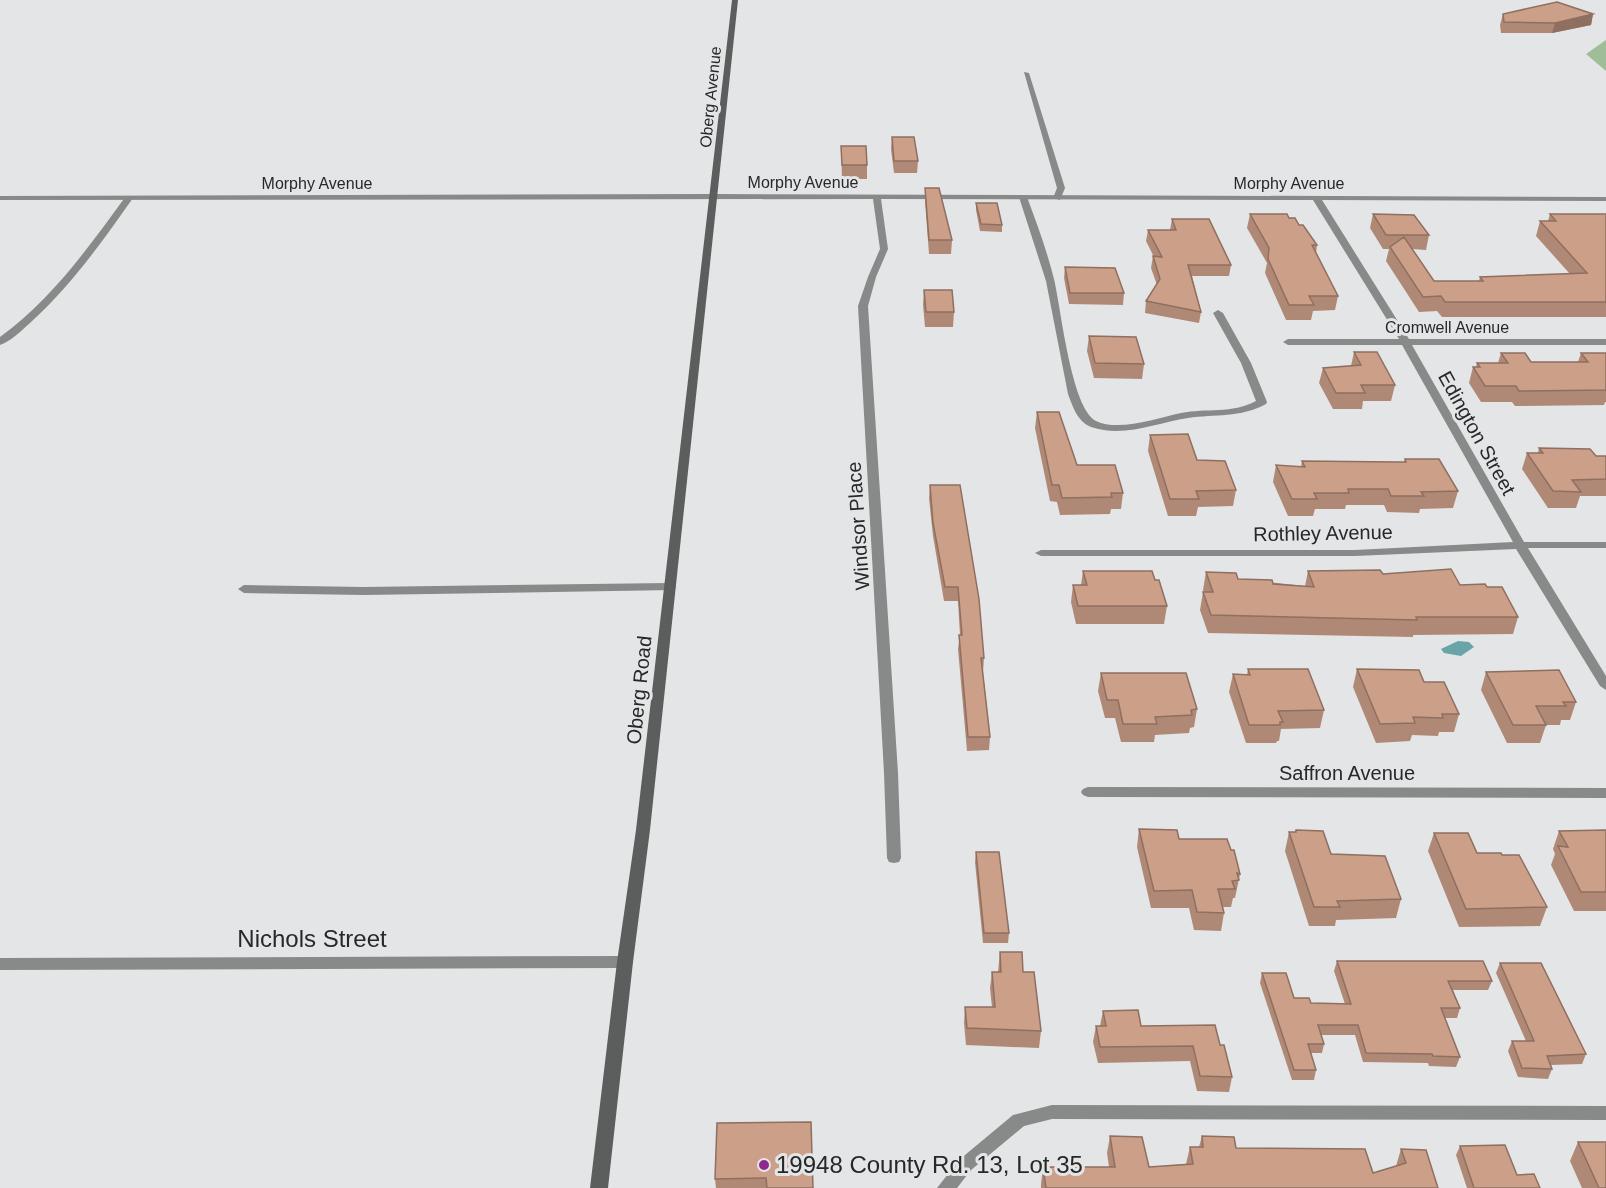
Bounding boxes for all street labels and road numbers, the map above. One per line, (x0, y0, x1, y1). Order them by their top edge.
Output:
street label: Oberg Avenue (697, 45, 724, 149)
street label: Morphy Avenue (748, 174, 859, 191)
street label: Morphy Avenue (262, 175, 373, 192)
street label: Morphy Avenue (1234, 175, 1345, 192)
street label: Cromwell Avenue (1385, 319, 1509, 336)
street label: Edington Street (1434, 367, 1520, 499)
street label: Windsor Place (843, 461, 873, 591)
street label: Rothley Avenue (1253, 521, 1393, 545)
street label: Oberg Road (622, 635, 656, 745)
street label: Saffron Avenue (1279, 762, 1415, 784)
street label: Nichols Street (237, 925, 387, 952)

